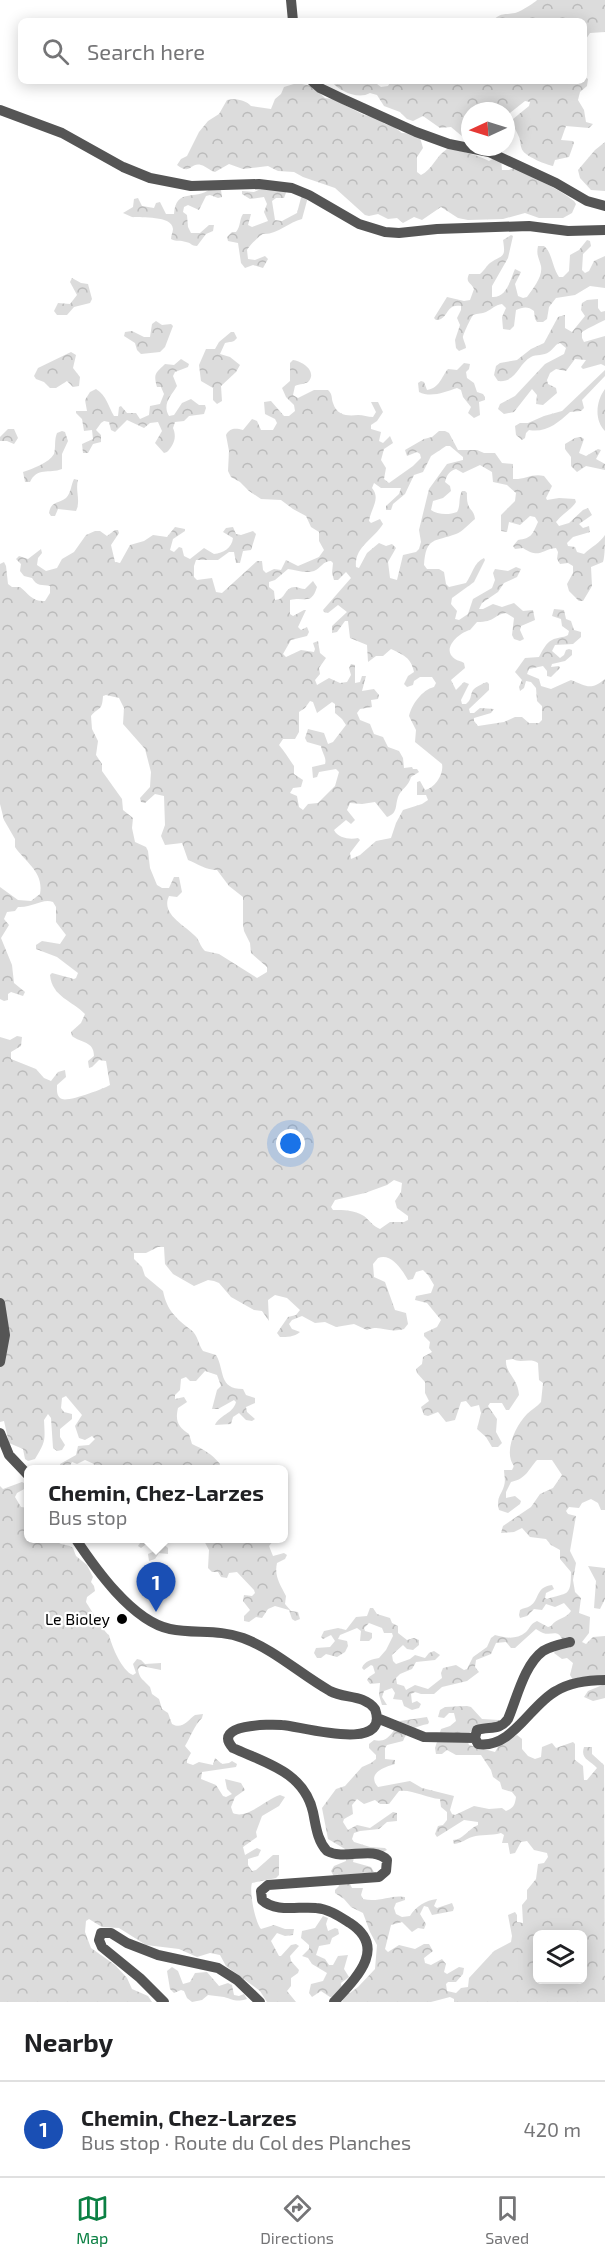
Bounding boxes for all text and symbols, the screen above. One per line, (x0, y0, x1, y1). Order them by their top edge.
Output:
search box (18, 18, 587, 84)
icon: search (39, 35, 72, 68)
text: Search here (87, 38, 205, 64)
north arrow (461, 102, 515, 156)
your location (276, 1129, 305, 1158)
popup (24, 1465, 288, 1543)
text: Chemin, Chez-Larzes (48, 1479, 264, 1505)
text: Bus stop (48, 1505, 127, 1529)
pin: 1 (136, 1562, 176, 1612)
place label: Le Bioley (45, 1609, 111, 1628)
marker: Le Bioley (115, 1612, 129, 1626)
map controls (533, 1930, 587, 1984)
button: layers (533, 1930, 587, 1984)
text: Nearby (24, 2026, 113, 2057)
text: Chemin, Chez-Larzes (81, 2104, 297, 2130)
text: 1 (39, 2117, 48, 2141)
text: 420 m (523, 2117, 581, 2141)
text: Bus stop · Route du Col des Planches (81, 2130, 411, 2154)
tab: Map (76, 2192, 109, 2247)
tab: Directions (260, 2192, 334, 2247)
tab: Saved (485, 2192, 529, 2247)

